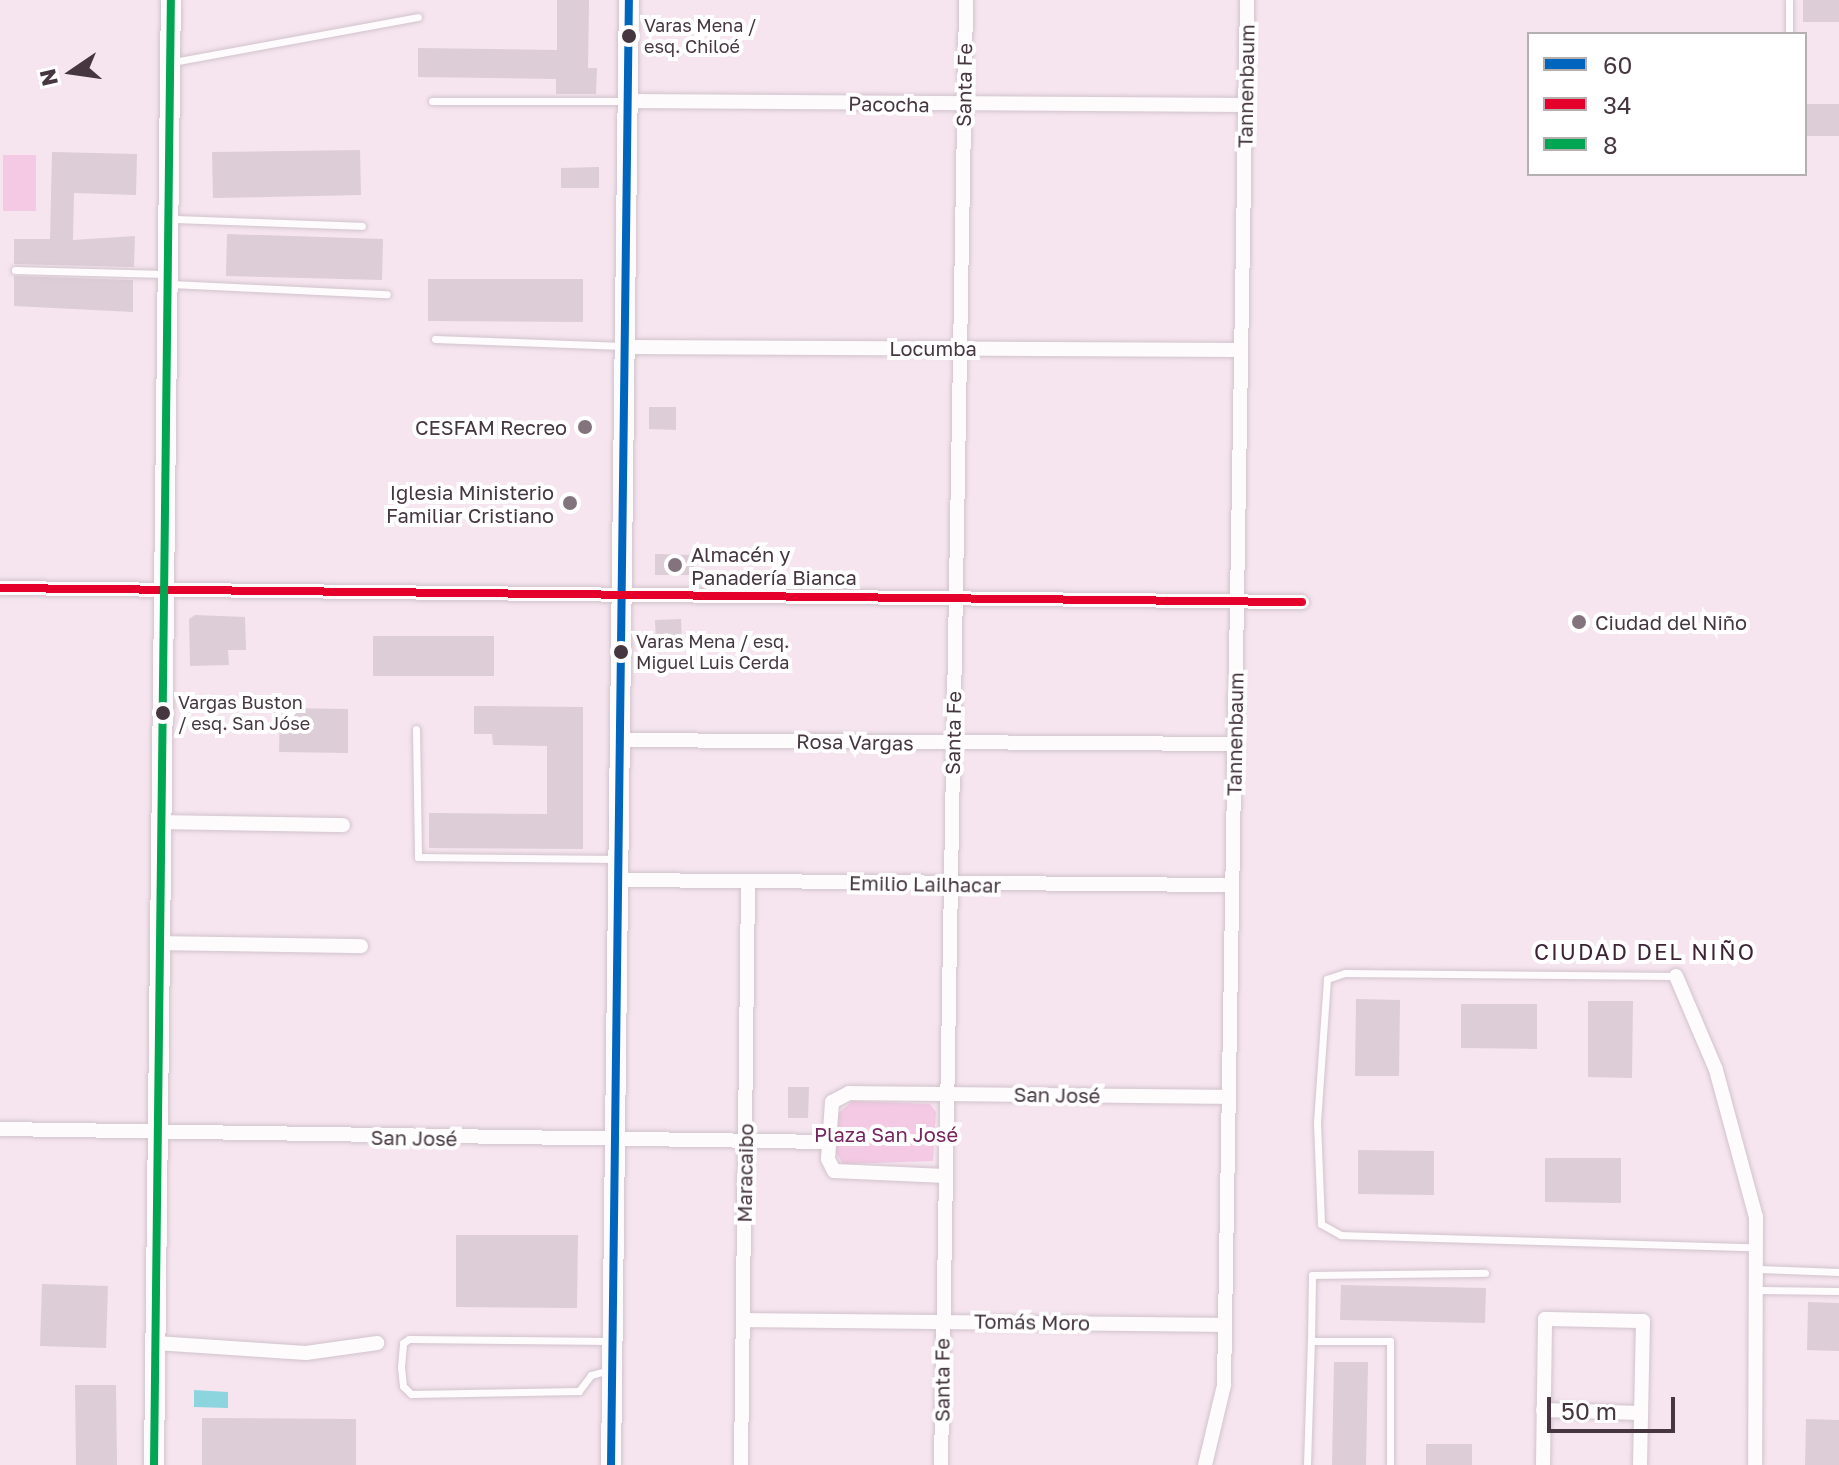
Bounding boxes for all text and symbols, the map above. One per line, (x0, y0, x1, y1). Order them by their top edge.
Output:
place label: Varas Mena / esq. Chiloé (644, 15, 756, 58)
street label: Tannenbaum (1233, 24, 1259, 148)
marker: Varas Mena / esq. Chiloé (621, 28, 637, 44)
north arrow (32, 32, 112, 112)
legend (1527, 32, 1807, 176)
street label: Santa Fe (951, 43, 977, 127)
text: 60 (1603, 50, 1632, 79)
text: N (33, 66, 63, 89)
text: 34 (1603, 90, 1632, 119)
street label: Pacocha (848, 91, 930, 117)
text: 8 (1603, 130, 1618, 159)
street label: Locumba (889, 336, 977, 360)
place label: CESFAM Recreo (415, 415, 567, 439)
marker: CESFAM Recreo (574, 416, 596, 438)
place label: Iglesia Ministerio Familiar Cristiano (386, 480, 554, 527)
marker: Iglesia Ministerio Familiar Cristiano (561, 494, 579, 512)
place label: Almacén y Panadería Bianca (691, 542, 857, 589)
marker: Almacén y Panadería Bianca (666, 556, 684, 574)
place label: Ciudad del Niño (1595, 610, 1747, 634)
marker: Ciudad del Niño (1570, 613, 1588, 631)
place label: Varas Mena / esq. Miguel Luis Cerda (636, 631, 789, 674)
marker: Varas Mena / esq. Miguel Luis Cerda (613, 644, 629, 660)
street label: Tannenbaum (1222, 672, 1248, 796)
street label: Santa Fe (940, 691, 966, 775)
place label: Vargas Buston / esq. San Jóse (178, 692, 310, 734)
marker: Vargas Buston / esq. San Jóse (155, 705, 171, 721)
street label: Rosa Vargas (796, 729, 914, 755)
street label: Emilio Lailhacar (849, 871, 1001, 897)
district label: CIUDAD DEL NIÑO (1534, 939, 1756, 965)
street label: San José (1013, 1082, 1101, 1108)
park label: Plaza San José (814, 1122, 958, 1146)
street label: Maracaibo (732, 1123, 758, 1223)
street label: San José (370, 1125, 458, 1151)
street label: Tomás Moro (974, 1309, 1090, 1335)
street label: Santa Fe (930, 1338, 954, 1422)
scale bar (1551, 1381, 1679, 1431)
text: 50 m (1561, 1396, 1617, 1425)

